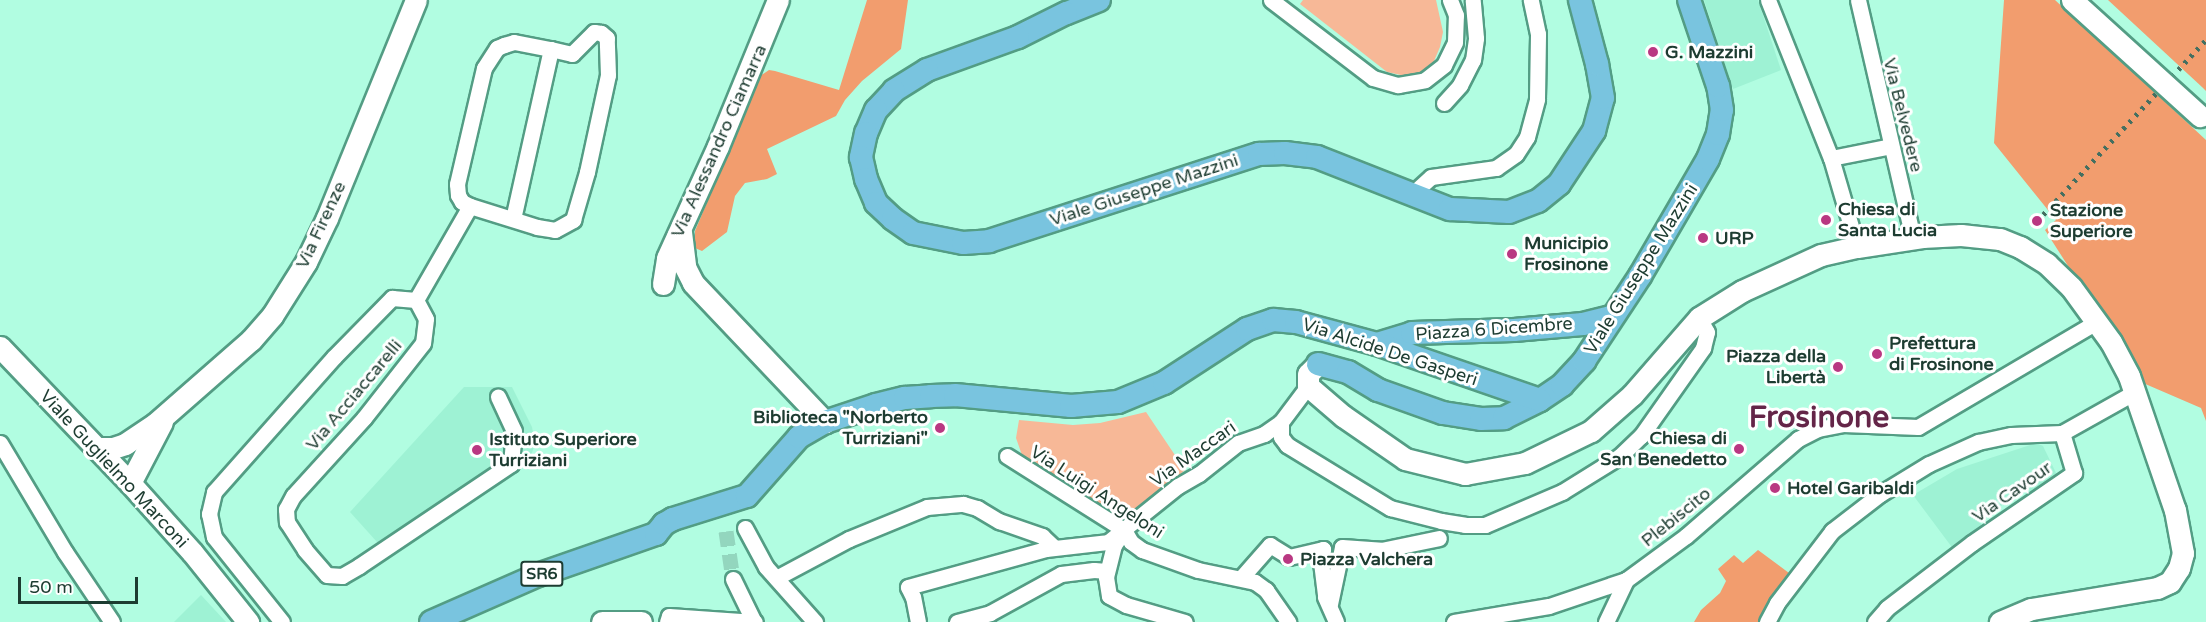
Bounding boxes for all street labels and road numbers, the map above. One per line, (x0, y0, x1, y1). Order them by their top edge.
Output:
street label: Via Alessandro Ciamarra (667, 41, 771, 241)
street label: Via Belvedere (1878, 56, 1928, 174)
street label: Viale Giuseppe Mazzini (1047, 149, 1241, 231)
street label: Via Firenze (291, 178, 351, 272)
street label: Viale Giuseppe Mazzini (1580, 180, 1702, 358)
street label: Via Alcide De Gasperi (1300, 313, 1480, 391)
street label: Piazza 6 Dicembre (1415, 313, 1573, 345)
street label: Via Acciaccarelli (301, 335, 407, 455)
street label: Viale Guglielmo Marconi (35, 386, 193, 552)
street label: Via Maccari (1146, 417, 1240, 491)
street label: Via Luigi Angeloni (1026, 441, 1168, 543)
street label: Via Cavour (1968, 457, 2056, 527)
street label: Plebiscito (1637, 483, 1715, 551)
road number: SR6 (520, 561, 564, 587)

